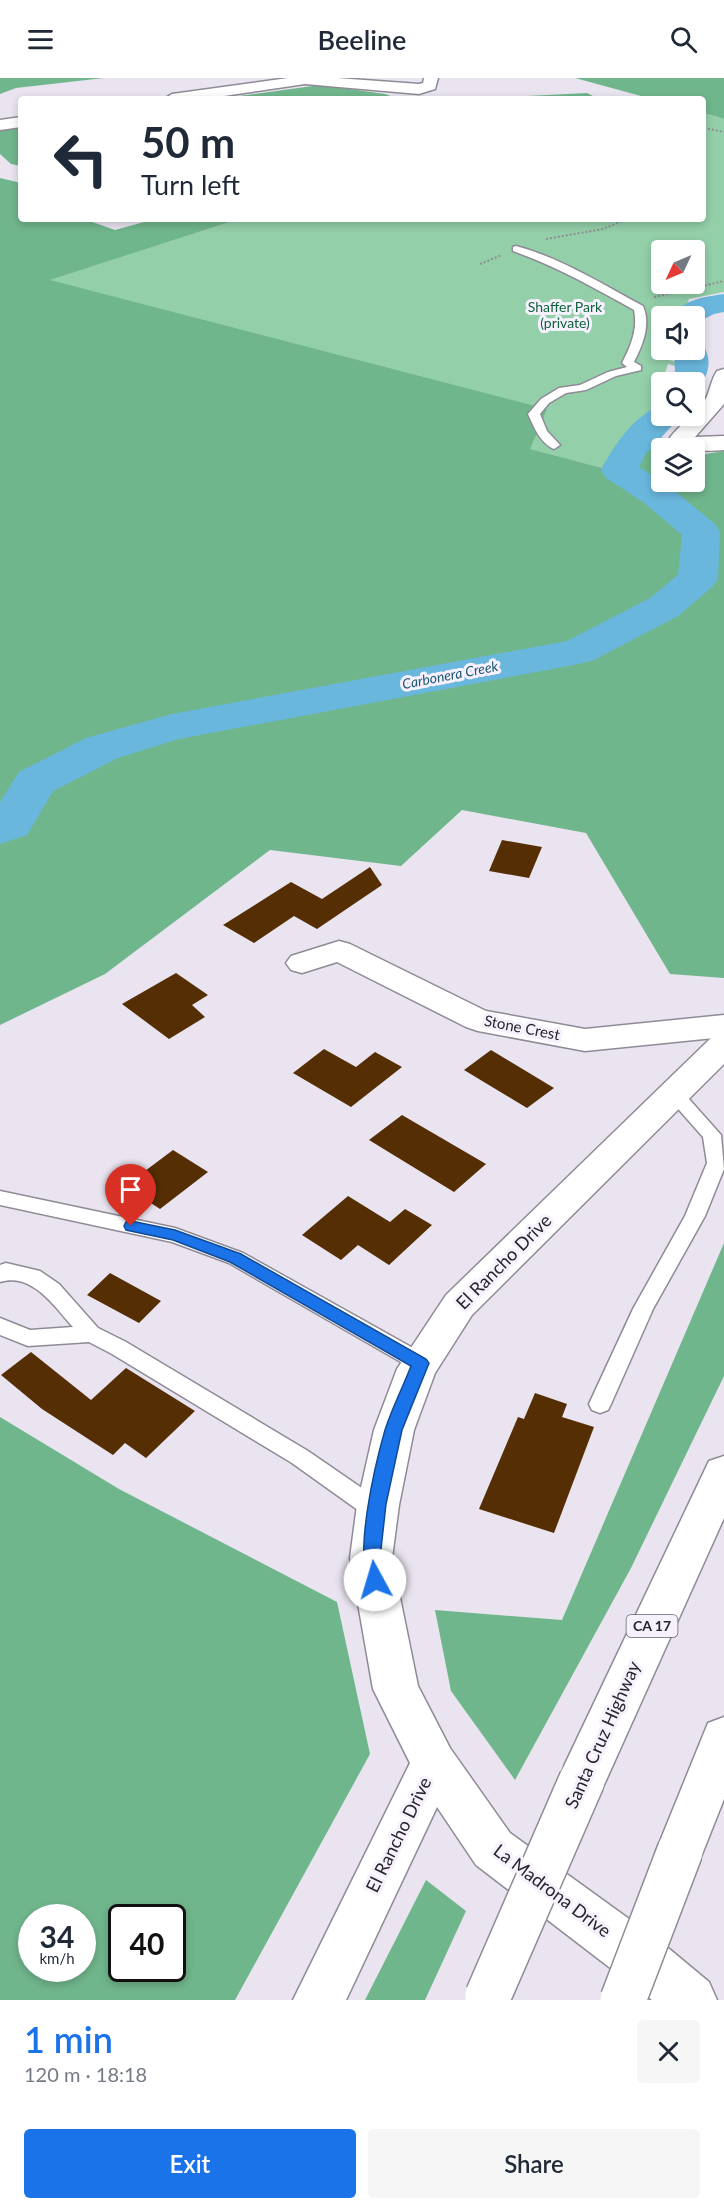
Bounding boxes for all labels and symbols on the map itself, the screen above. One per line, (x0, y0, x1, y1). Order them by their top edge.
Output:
north arrow (651, 240, 705, 294)
park label: Shaffer Park (private) (528, 298, 603, 331)
water label: Carbonera Creek (400, 657, 500, 692)
street label: Stone Crest (483, 1011, 562, 1043)
pin (105, 1164, 156, 1226)
street label: El Rancho Drive (451, 1209, 556, 1314)
position arrow (343, 1548, 407, 1612)
road number: CA 17 (626, 1615, 678, 1637)
street label: Santa Cruz Highway (560, 1657, 645, 1812)
street label: El Rancho Drive (361, 1773, 436, 1896)
street label: La Madrona Drive (490, 1839, 616, 1941)
speed limit sign: 40 (108, 1904, 186, 1982)

